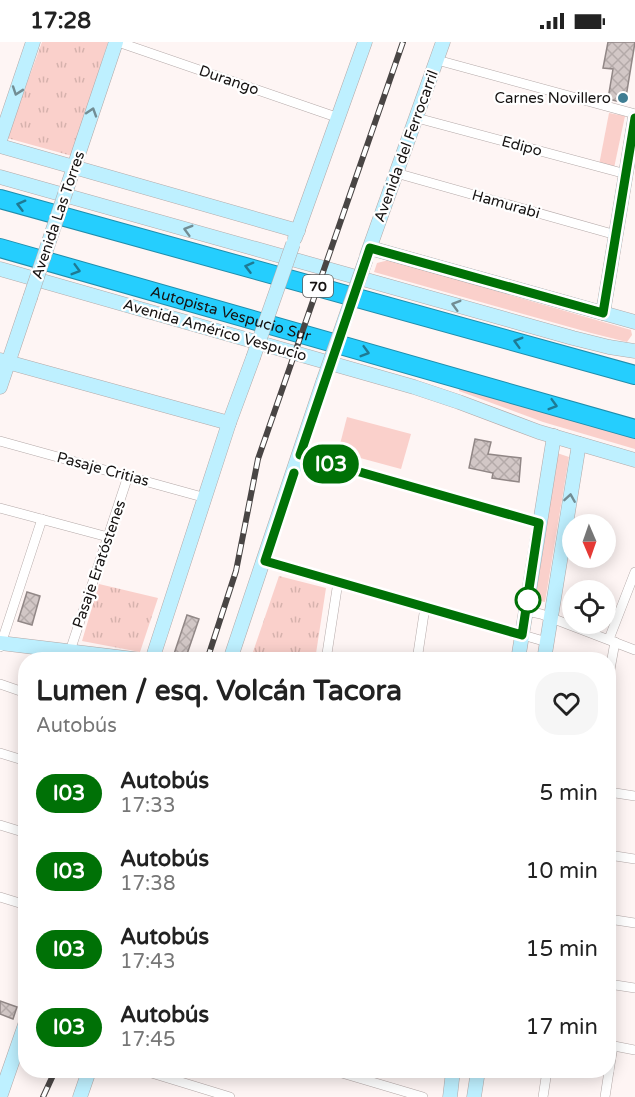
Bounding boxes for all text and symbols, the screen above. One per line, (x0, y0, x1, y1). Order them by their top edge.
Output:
text: 17:28 (30, 8, 91, 34)
street label: Durango (197, 61, 261, 99)
street label: Avenida del Ferrocarril (370, 68, 442, 224)
one-way arrow (11, 85, 24, 96)
place label: Carnes Novillero (495, 89, 611, 107)
marker: Carnes Novillero (616, 91, 630, 105)
one-way arrow (85, 107, 97, 118)
street label: Edipo (500, 132, 544, 160)
street label: Avenida Las Torres (28, 149, 88, 281)
street label: Hamurabi (470, 186, 542, 222)
one-way arrow (16, 199, 26, 212)
one-way arrow (183, 225, 194, 237)
one-way arrow (244, 262, 255, 274)
one-way arrow (71, 263, 81, 275)
road number: 70 (303, 275, 333, 297)
street label: Autopista Vespucio Sur (149, 282, 313, 345)
street label: Avenida Américo Vespucio (121, 295, 309, 365)
one-way arrow (451, 300, 461, 313)
one-way arrow (513, 337, 524, 349)
one-way arrow (359, 345, 370, 357)
one-way arrow (547, 398, 557, 410)
line badge: I03 (296, 444, 366, 484)
street label: Pasaje Critias (55, 448, 151, 490)
text: I03 (315, 452, 347, 477)
one-way arrow (563, 493, 576, 503)
street label: Pasaje Eratóstenes (69, 498, 129, 630)
north arrow (562, 514, 616, 568)
map controls (562, 514, 616, 634)
button: locate (562, 580, 616, 634)
unlabelled marker (515, 587, 541, 613)
button: heart (535, 672, 598, 735)
text: Lumen / esq. Volcán Tacora (36, 674, 402, 708)
text: Autobús (36, 714, 117, 738)
text: Autobús (120, 768, 209, 794)
text: 5 min (539, 780, 598, 806)
text: I03 (53, 781, 85, 806)
text: 17:33 (120, 794, 175, 818)
text: Autobús (120, 846, 209, 872)
text: 10 min (526, 858, 598, 884)
text: I03 (53, 859, 85, 884)
text: 17:38 (120, 872, 175, 896)
text: Autobús (120, 924, 209, 950)
text: 15 min (526, 936, 598, 962)
text: I03 (53, 937, 85, 962)
text: 17:43 (120, 950, 175, 974)
text: Autobús (120, 1002, 209, 1028)
text: 17 min (526, 1014, 598, 1040)
text: I03 (53, 1015, 85, 1040)
text: 17:45 (120, 1028, 175, 1052)

